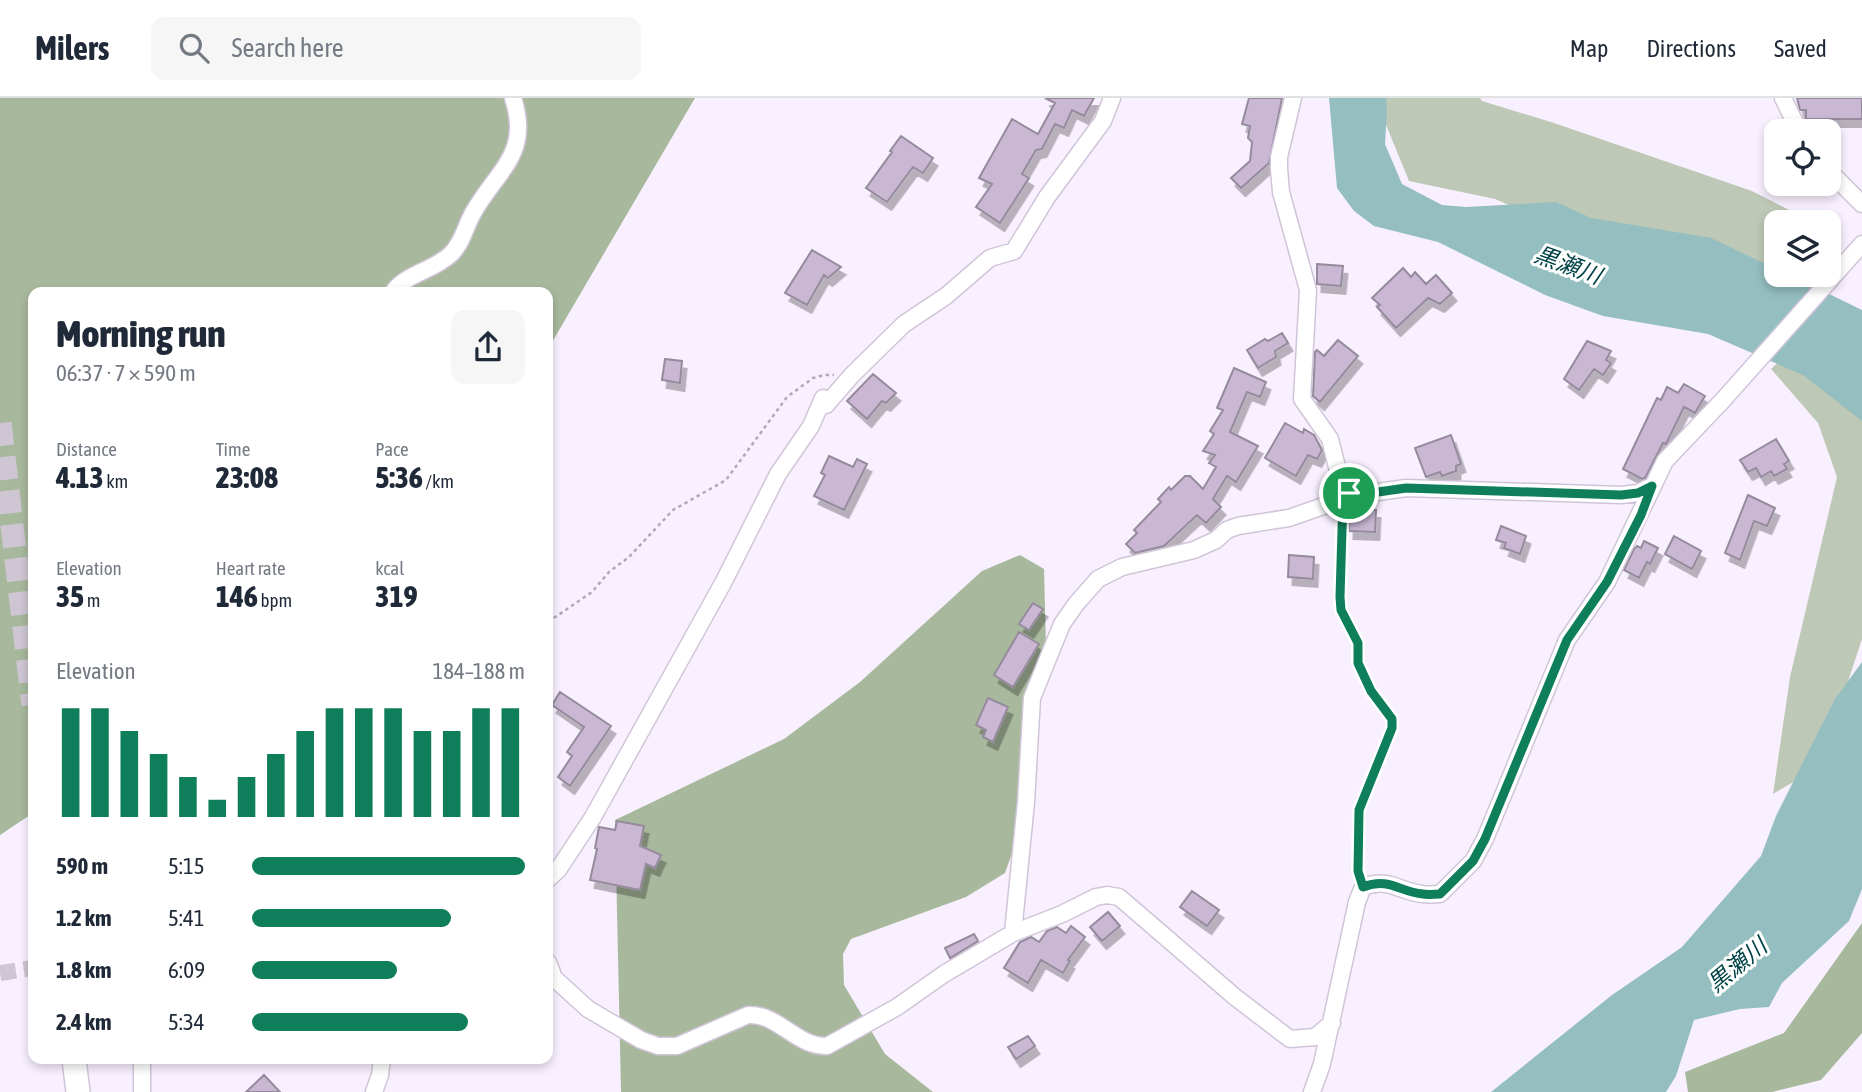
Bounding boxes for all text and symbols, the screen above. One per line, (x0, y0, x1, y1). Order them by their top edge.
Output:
search box (151, 17, 641, 80)
text: Milers (35, 29, 109, 67)
icon: search (175, 29, 213, 67)
text: Search here (231, 33, 344, 63)
text: Map (1570, 35, 1608, 62)
text: Directions (1646, 35, 1736, 62)
text: Saved (1774, 35, 1827, 62)
map controls (1764, 119, 1841, 287)
button: locate (1764, 119, 1841, 196)
button: layers (1764, 210, 1841, 287)
water label: 黒瀬川 (1531, 241, 1608, 290)
button: share (451, 310, 525, 384)
text: Morning run (56, 312, 226, 355)
text: 06:37 · 7 × 590 m (56, 360, 196, 386)
text: Distance (56, 438, 117, 460)
text: Time (216, 438, 250, 460)
text: Pace (375, 438, 409, 460)
text: 4.13 (56, 460, 104, 494)
text: 23:08 (216, 460, 278, 494)
text: 5:36 (375, 460, 423, 494)
pin (1319, 463, 1379, 523)
text: km (104, 470, 128, 492)
text: /km (423, 470, 454, 492)
icon: arrive (1330, 474, 1368, 512)
text: Elevation (56, 557, 122, 579)
text: Heart rate (216, 557, 286, 579)
text: kcal (375, 557, 404, 579)
text: 35 (56, 579, 84, 613)
text: 146 (216, 579, 258, 613)
text: 319 (375, 579, 418, 613)
text: m (84, 589, 101, 611)
text: bpm (258, 589, 292, 611)
text: Elevation (56, 658, 136, 684)
text: 184–188 m (432, 658, 525, 684)
text: 590 m (56, 853, 108, 879)
text: 5:15 (168, 853, 205, 879)
text: 1.2 km (56, 905, 112, 931)
text: 5:41 (168, 905, 205, 931)
water label: 黒瀬川 (1702, 931, 1774, 997)
text: 1.8 km (56, 957, 112, 983)
text: 6:09 (168, 957, 205, 983)
text: 2.4 km (56, 1009, 112, 1035)
text: 5:34 (168, 1009, 205, 1035)

